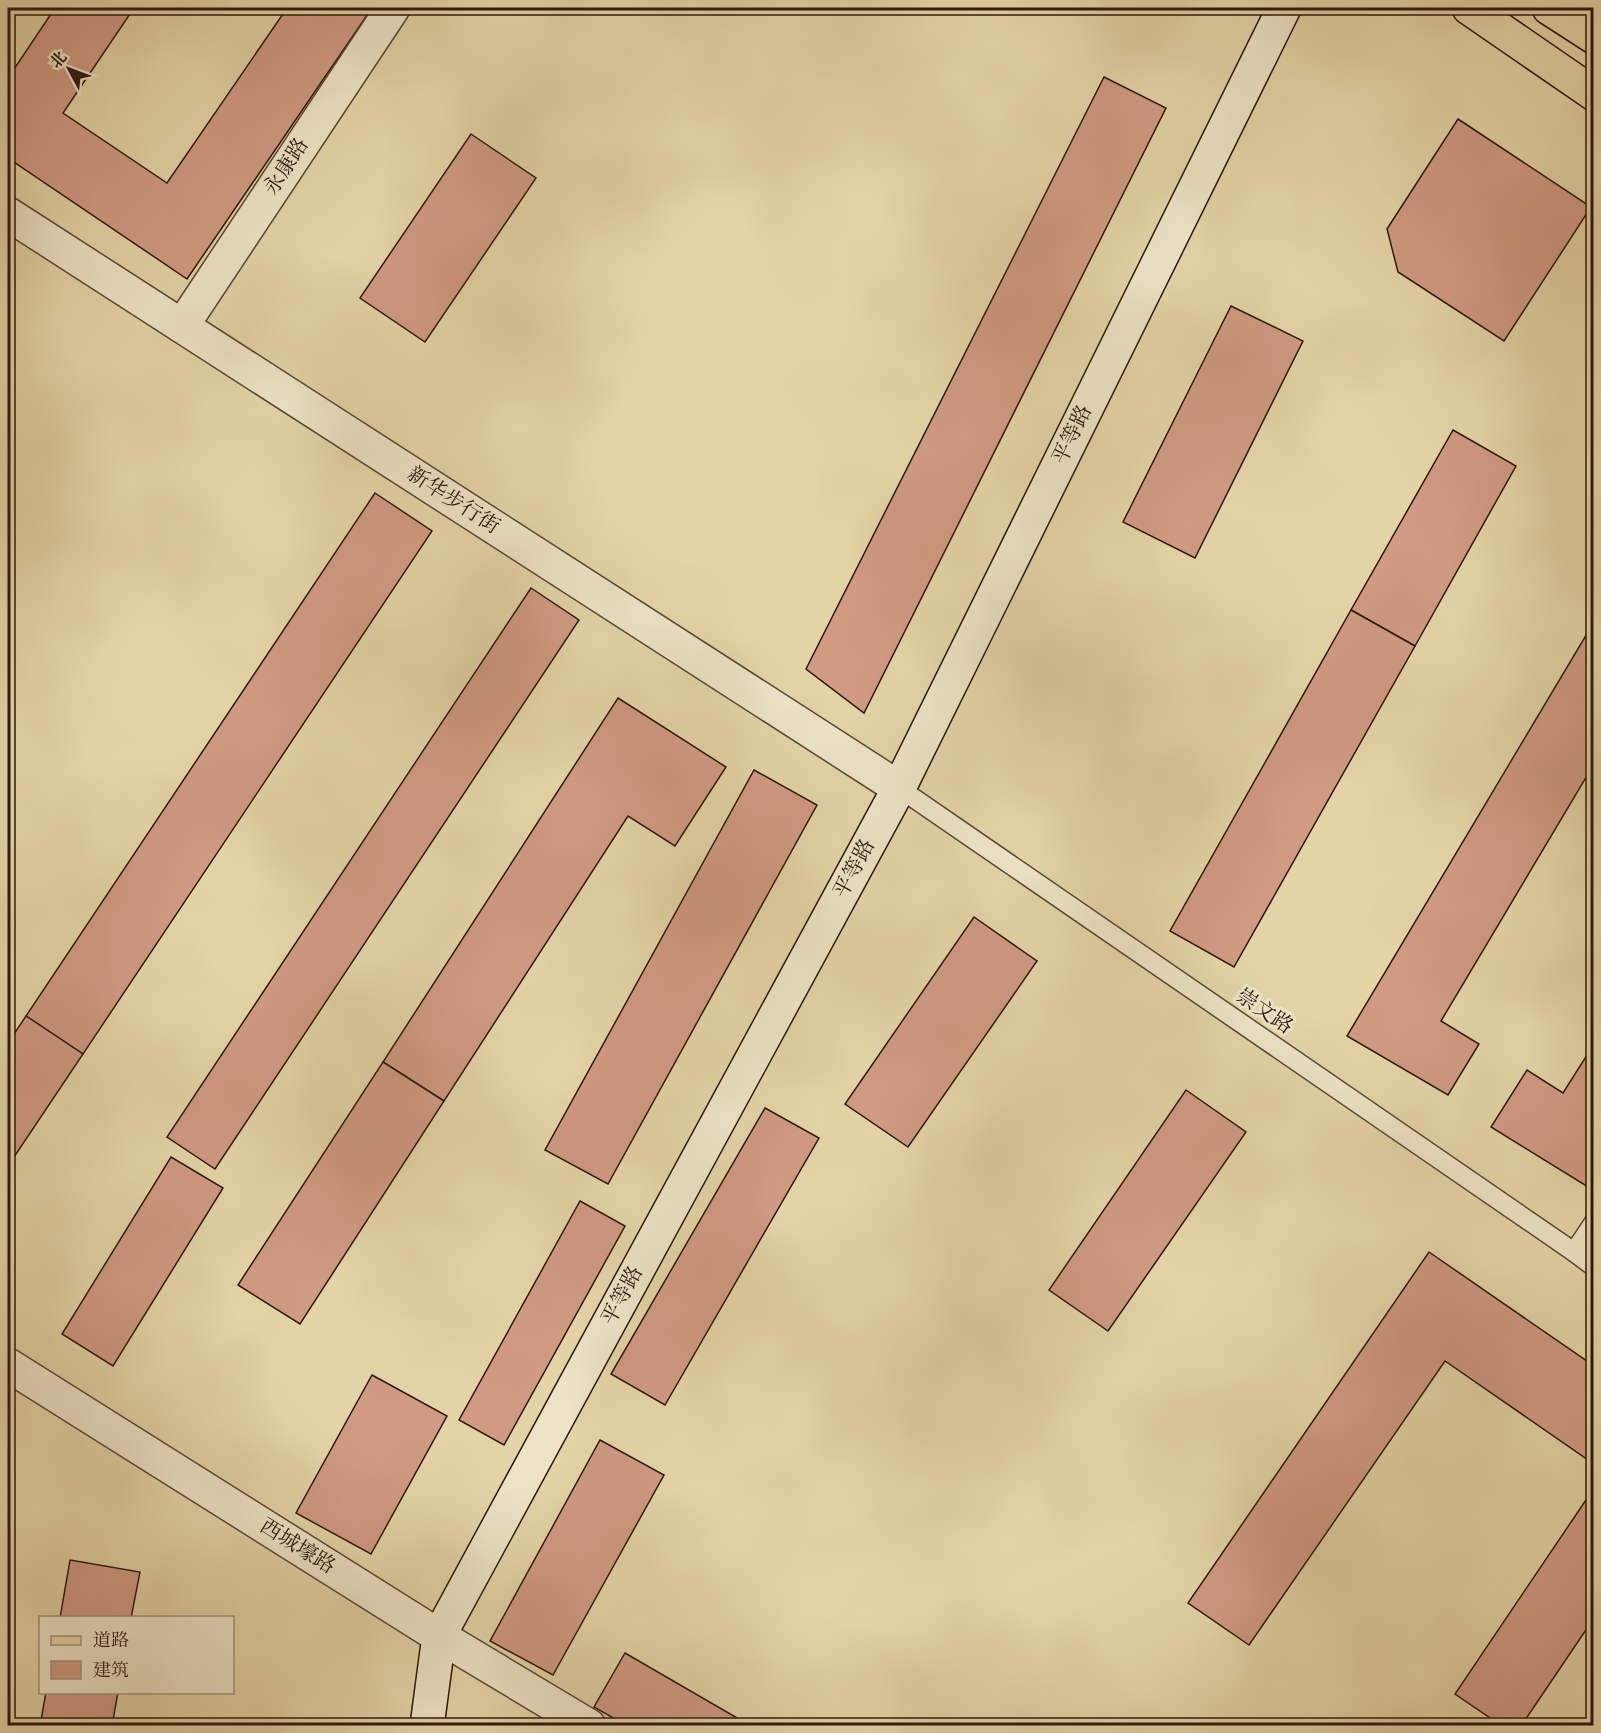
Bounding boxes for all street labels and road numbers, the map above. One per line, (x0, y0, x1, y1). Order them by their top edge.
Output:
street label: 永康路 (259, 134, 313, 199)
street label: 平等路 (1048, 401, 1096, 468)
street label: 新华步行街 (403, 462, 504, 538)
street label: 平等路 (829, 835, 879, 902)
street label: 崇文路 (1232, 984, 1297, 1038)
street label: 平等路 (597, 1262, 647, 1329)
street label: 西城壕路 (256, 1514, 339, 1578)

